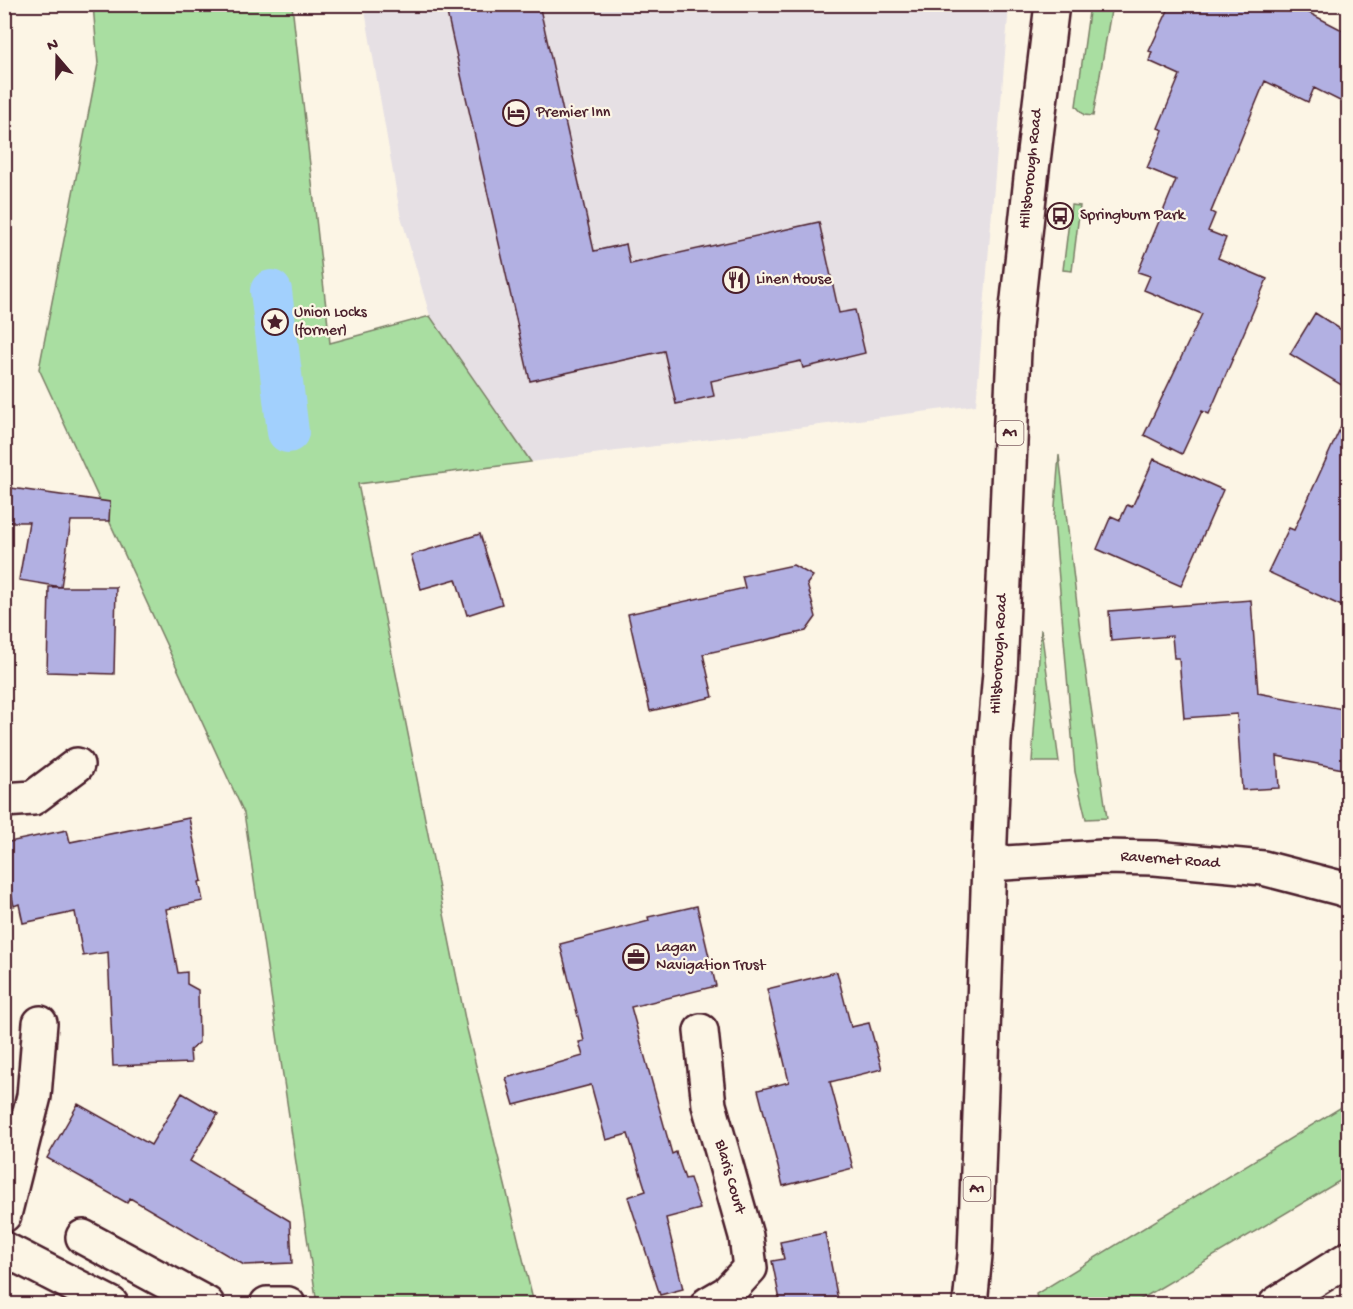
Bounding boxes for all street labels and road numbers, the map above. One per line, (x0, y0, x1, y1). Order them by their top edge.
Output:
street label: Hillsborough Road (1016, 107, 1048, 230)
road number: A1 (996, 421, 1024, 445)
street label: Hillsborough Road (987, 592, 1013, 715)
street label: Ravernet Road (1120, 848, 1222, 874)
street label: Blaris Court (709, 1137, 749, 1218)
road number: A1 (964, 1177, 990, 1201)

